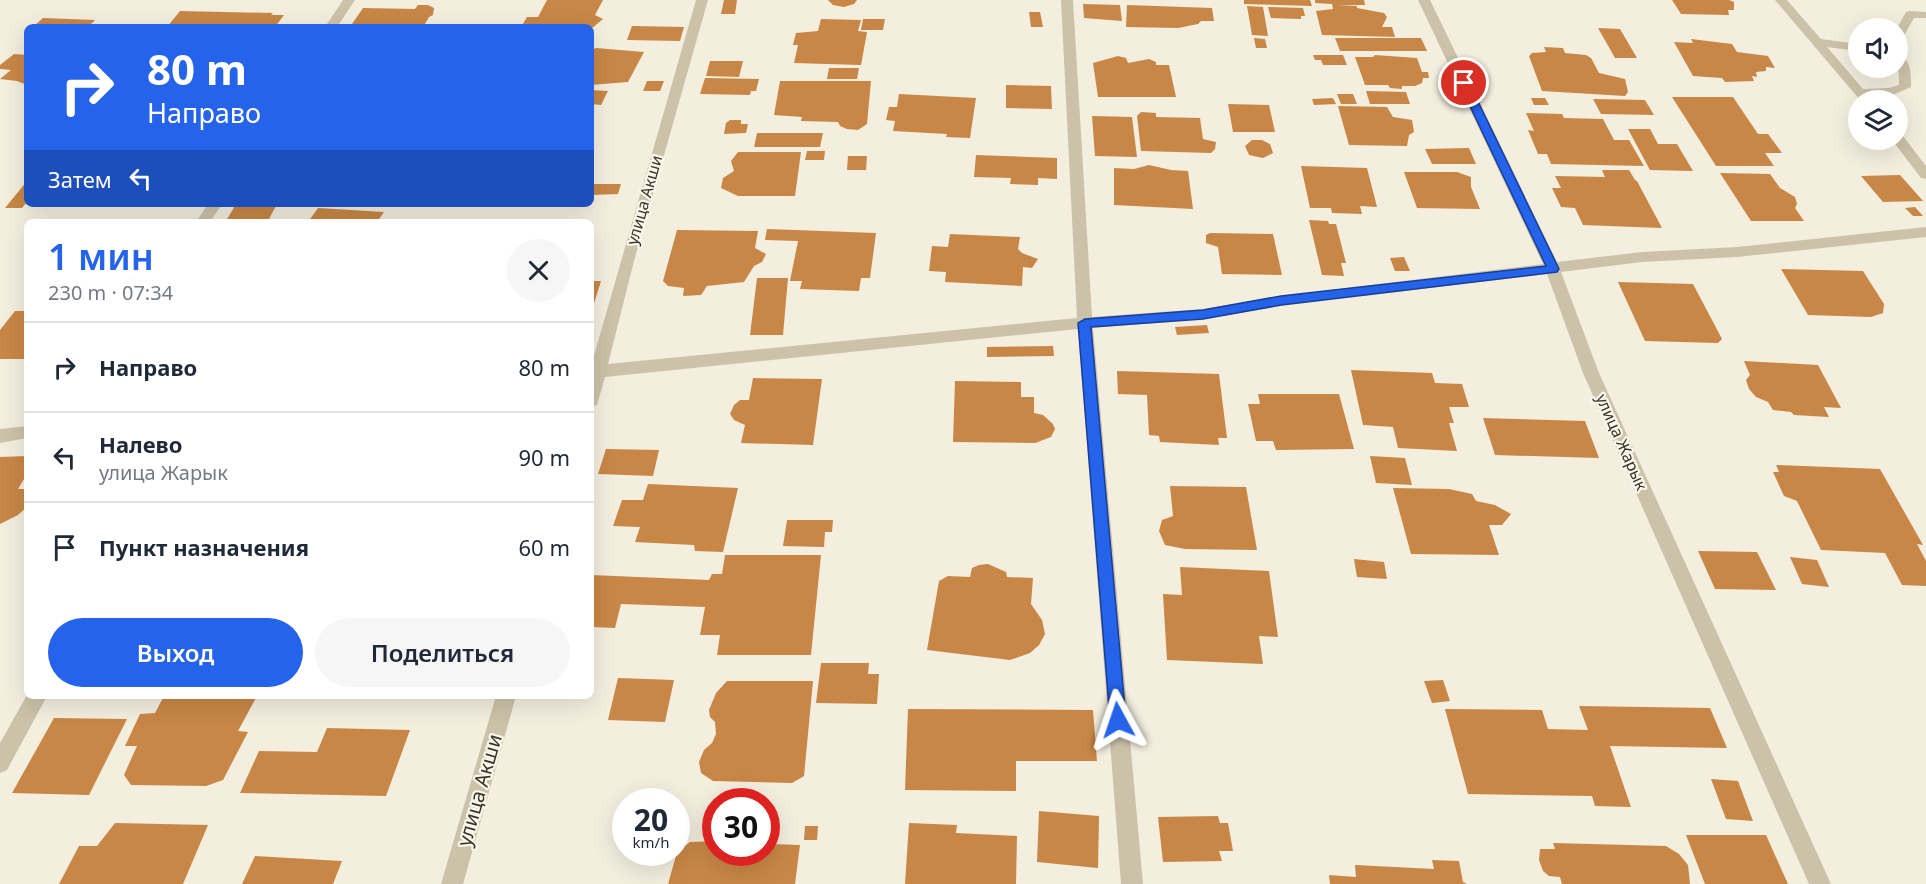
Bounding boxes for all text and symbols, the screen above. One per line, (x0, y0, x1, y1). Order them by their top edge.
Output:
map controls (1848, 18, 1908, 150)
button: sound (1848, 18, 1908, 78)
text: 80 m (147, 40, 247, 97)
icon: right (48, 48, 126, 126)
pin (1438, 57, 1489, 108)
icon: arrive (1447, 66, 1480, 99)
button: layers (1848, 90, 1908, 150)
text: Направо (147, 94, 261, 131)
street label: улица Акши (621, 153, 667, 247)
icon: left (124, 162, 157, 195)
text: Затем (48, 164, 112, 194)
text: 1 мин (48, 232, 154, 281)
button: close (507, 239, 570, 302)
text: 230 m · 07:34 (48, 279, 173, 306)
icon: right (48, 351, 81, 384)
text: Направо (99, 352, 197, 382)
text: 80 m (519, 352, 570, 382)
street label: улица Жарык (1591, 390, 1653, 494)
text: Налево (99, 429, 182, 459)
icon: left (48, 441, 81, 474)
text: 90 m (519, 442, 570, 472)
text: улица Жарык (99, 459, 228, 486)
icon: arrive (48, 531, 81, 564)
text: Пункт назначения (99, 532, 309, 562)
text: 60 m (519, 532, 570, 562)
button: Выход (48, 618, 303, 687)
button: Поделиться (315, 618, 570, 687)
position arrow (1086, 688, 1150, 752)
street label: улица Акши (450, 731, 508, 849)
speed limit sign: 30 (702, 788, 780, 866)
text: 20 (634, 799, 668, 840)
text: km/h (633, 832, 669, 852)

